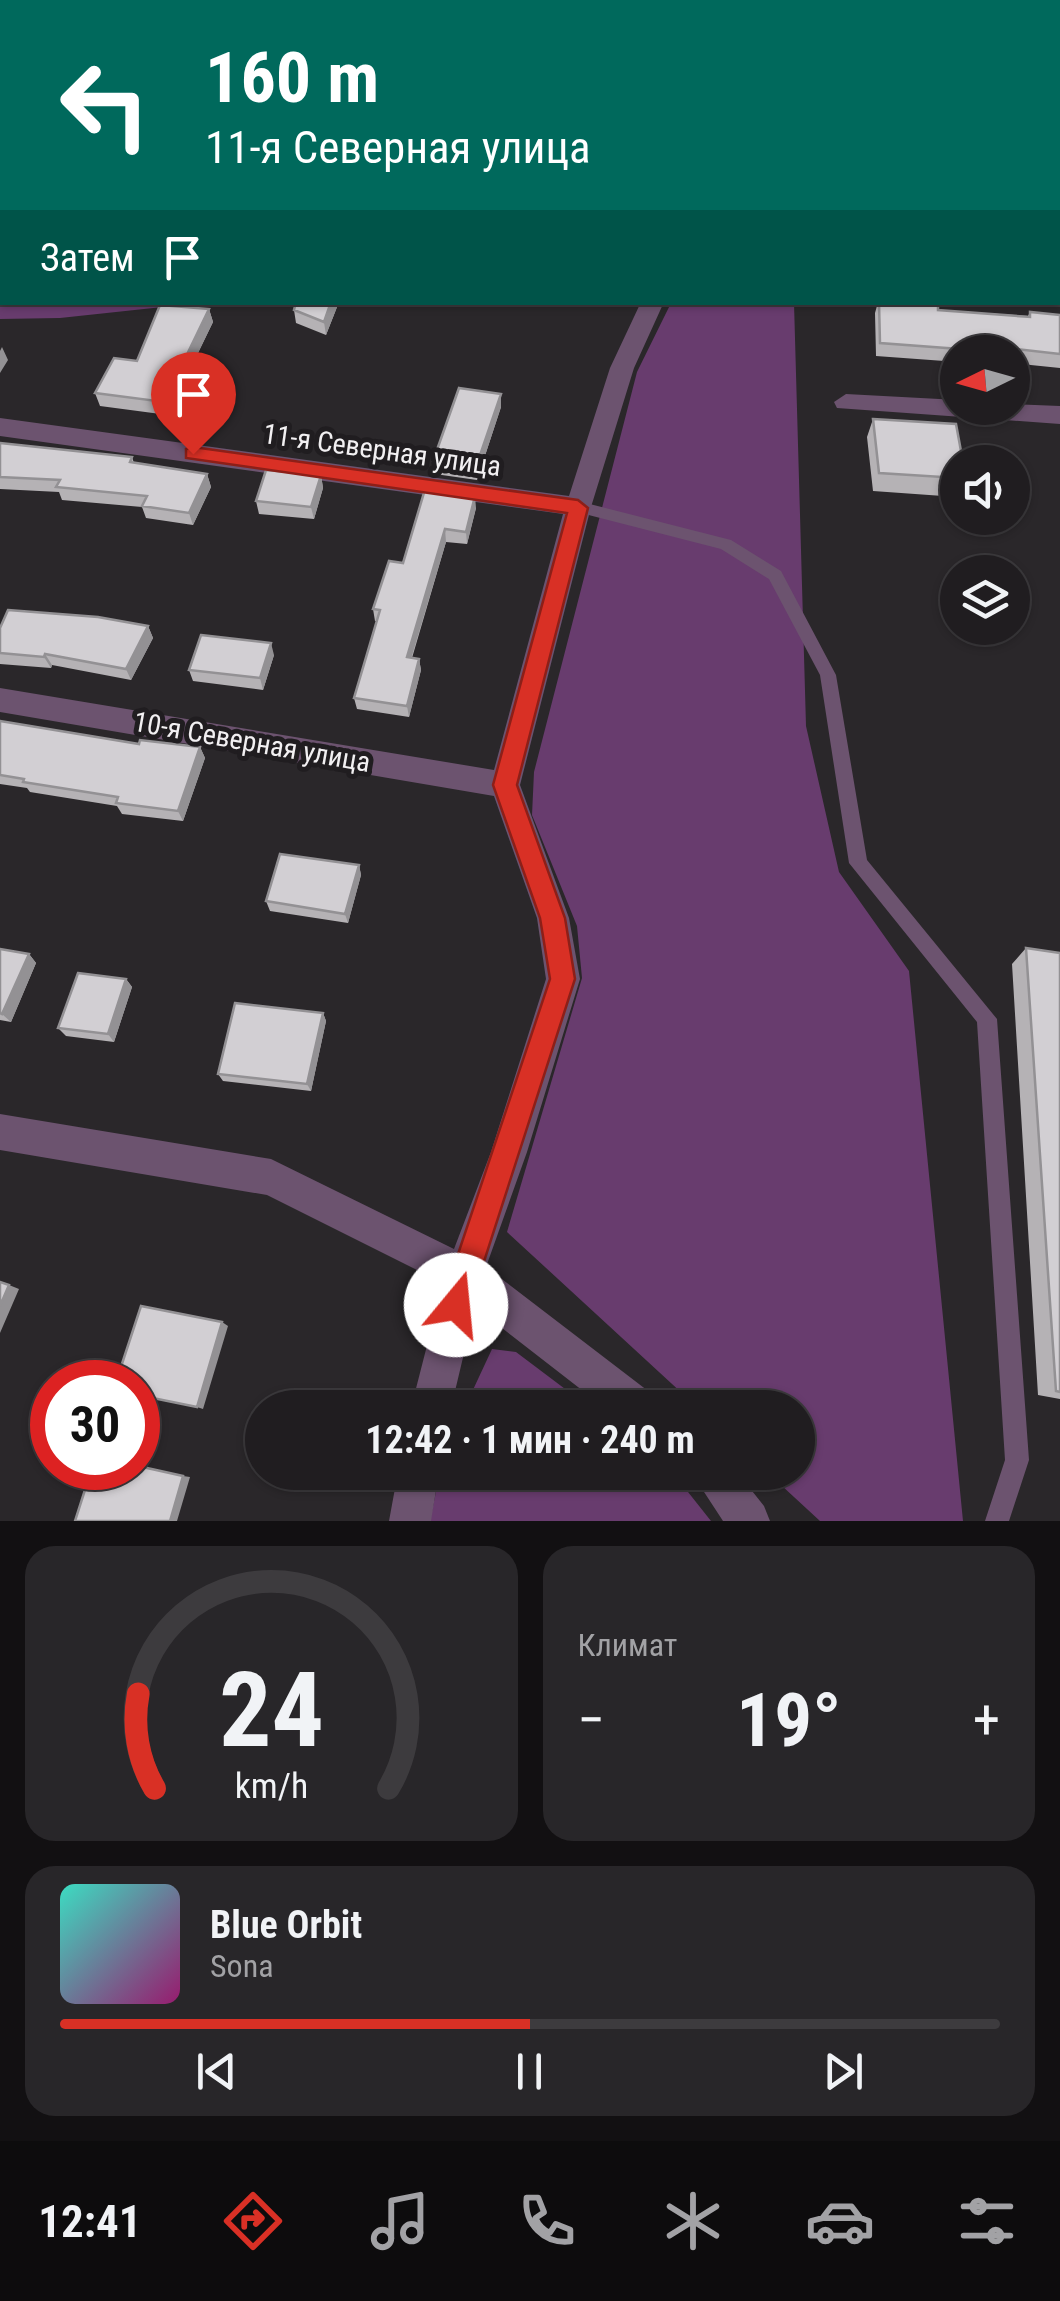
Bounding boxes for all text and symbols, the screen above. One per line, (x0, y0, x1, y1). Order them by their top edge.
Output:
text: 160 m (205, 37, 379, 119)
icon: left (40, 40, 170, 170)
text: 11-я Северная улица (205, 121, 591, 174)
icon: arrive (155, 230, 210, 285)
text: Затем (40, 236, 135, 280)
north arrow (940, 335, 1030, 425)
map controls (940, 335, 1030, 645)
pin (151, 352, 236, 455)
icon: arrive (166, 367, 221, 422)
street label: 11-я Северная улица (261, 417, 503, 483)
button: sound (940, 445, 1030, 535)
button: layers (940, 555, 1030, 645)
street label: 10-я Северная улица (131, 705, 373, 779)
position arrow (404, 1253, 508, 1357)
speed limit sign: 30 (30, 1360, 160, 1490)
text: 12:42 · 1 мин · 240 m (365, 1418, 695, 1462)
text: Климат (578, 1626, 677, 1664)
text: 24 (219, 1650, 324, 1771)
text: 19° (736, 1676, 841, 1764)
text: − (578, 1688, 605, 1752)
text: + (973, 1688, 1000, 1752)
text: km/h (234, 1765, 308, 1807)
text: Blue Orbit (210, 1903, 362, 1947)
text: Sona (210, 1947, 273, 1985)
icon: previous (189, 2044, 244, 2099)
icon: pause (502, 2044, 557, 2099)
icon: next (816, 2044, 871, 2099)
icon: directions (218, 2186, 288, 2256)
icon: music (365, 2186, 435, 2256)
icon: phone (512, 2186, 582, 2256)
icon: climate (658, 2186, 728, 2256)
icon: car (805, 2186, 875, 2256)
icon: filters (952, 2186, 1022, 2256)
text: 12:41 (38, 2195, 142, 2248)

